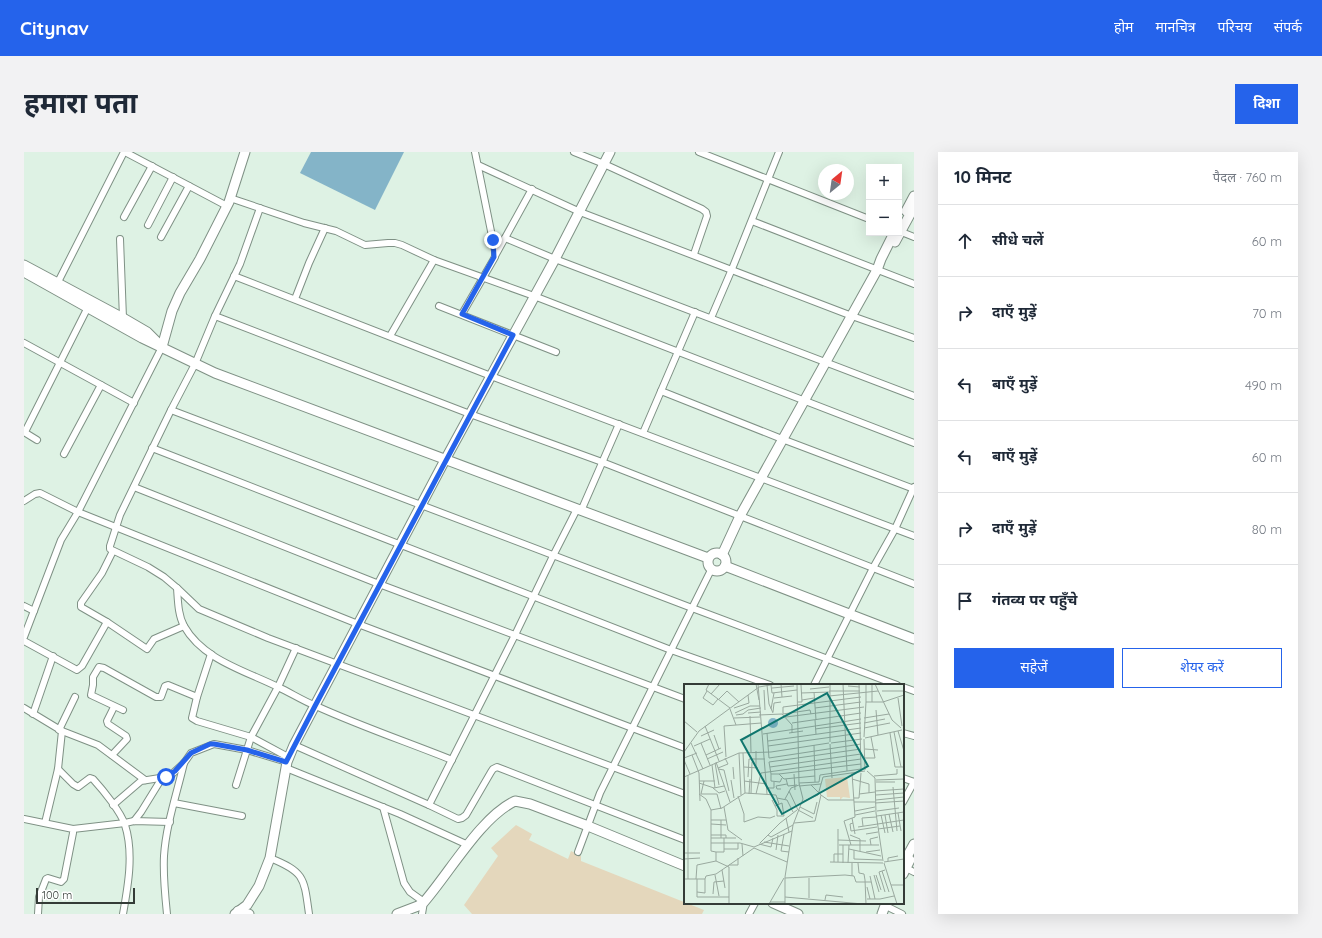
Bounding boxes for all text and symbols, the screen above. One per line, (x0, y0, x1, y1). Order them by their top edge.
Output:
text: Citynav (20, 16, 89, 40)
text: होम (1114, 18, 1133, 36)
text: मानचित्र (1155, 18, 1196, 36)
text: परिचय (1218, 18, 1252, 36)
text: संपर्क (1274, 18, 1302, 36)
button: दिशा (1235, 84, 1298, 124)
text: हमारा पता (24, 85, 138, 120)
north arrow (818, 164, 854, 200)
map controls (866, 164, 902, 236)
button: + (866, 164, 902, 200)
text: 10 मिनट (954, 166, 1012, 187)
text: पैदल · 760 m (1213, 169, 1282, 185)
button: − (866, 200, 902, 236)
icon: ahead (954, 230, 976, 252)
text: सीधे चलें (992, 230, 1043, 249)
route end (484, 231, 502, 249)
text: 60 m (1252, 233, 1282, 249)
icon: right (954, 302, 976, 324)
text: दाएँ मुड़ें (992, 302, 1036, 321)
text: 70 m (1252, 305, 1282, 321)
icon: left (954, 374, 976, 396)
text: बाएँ मुड़ें (992, 374, 1037, 393)
text: 490 m (1245, 377, 1282, 393)
icon: left (954, 446, 976, 468)
text: बाएँ मुड़ें (992, 446, 1037, 465)
text: 60 m (1252, 449, 1282, 465)
icon: right (954, 518, 976, 540)
text: दाएँ मुड़ें (992, 518, 1036, 537)
text: 80 m (1252, 521, 1282, 537)
icon: arrive (954, 590, 976, 612)
text: गंतव्य पर पहुँचे (992, 590, 1078, 609)
button: सहेजें (954, 648, 1114, 688)
button: शेयर करें (1122, 648, 1282, 688)
inset map (684, 684, 904, 904)
route start (157, 768, 175, 786)
scale bar (36, 886, 135, 905)
text: 100 m (42, 888, 72, 902)

